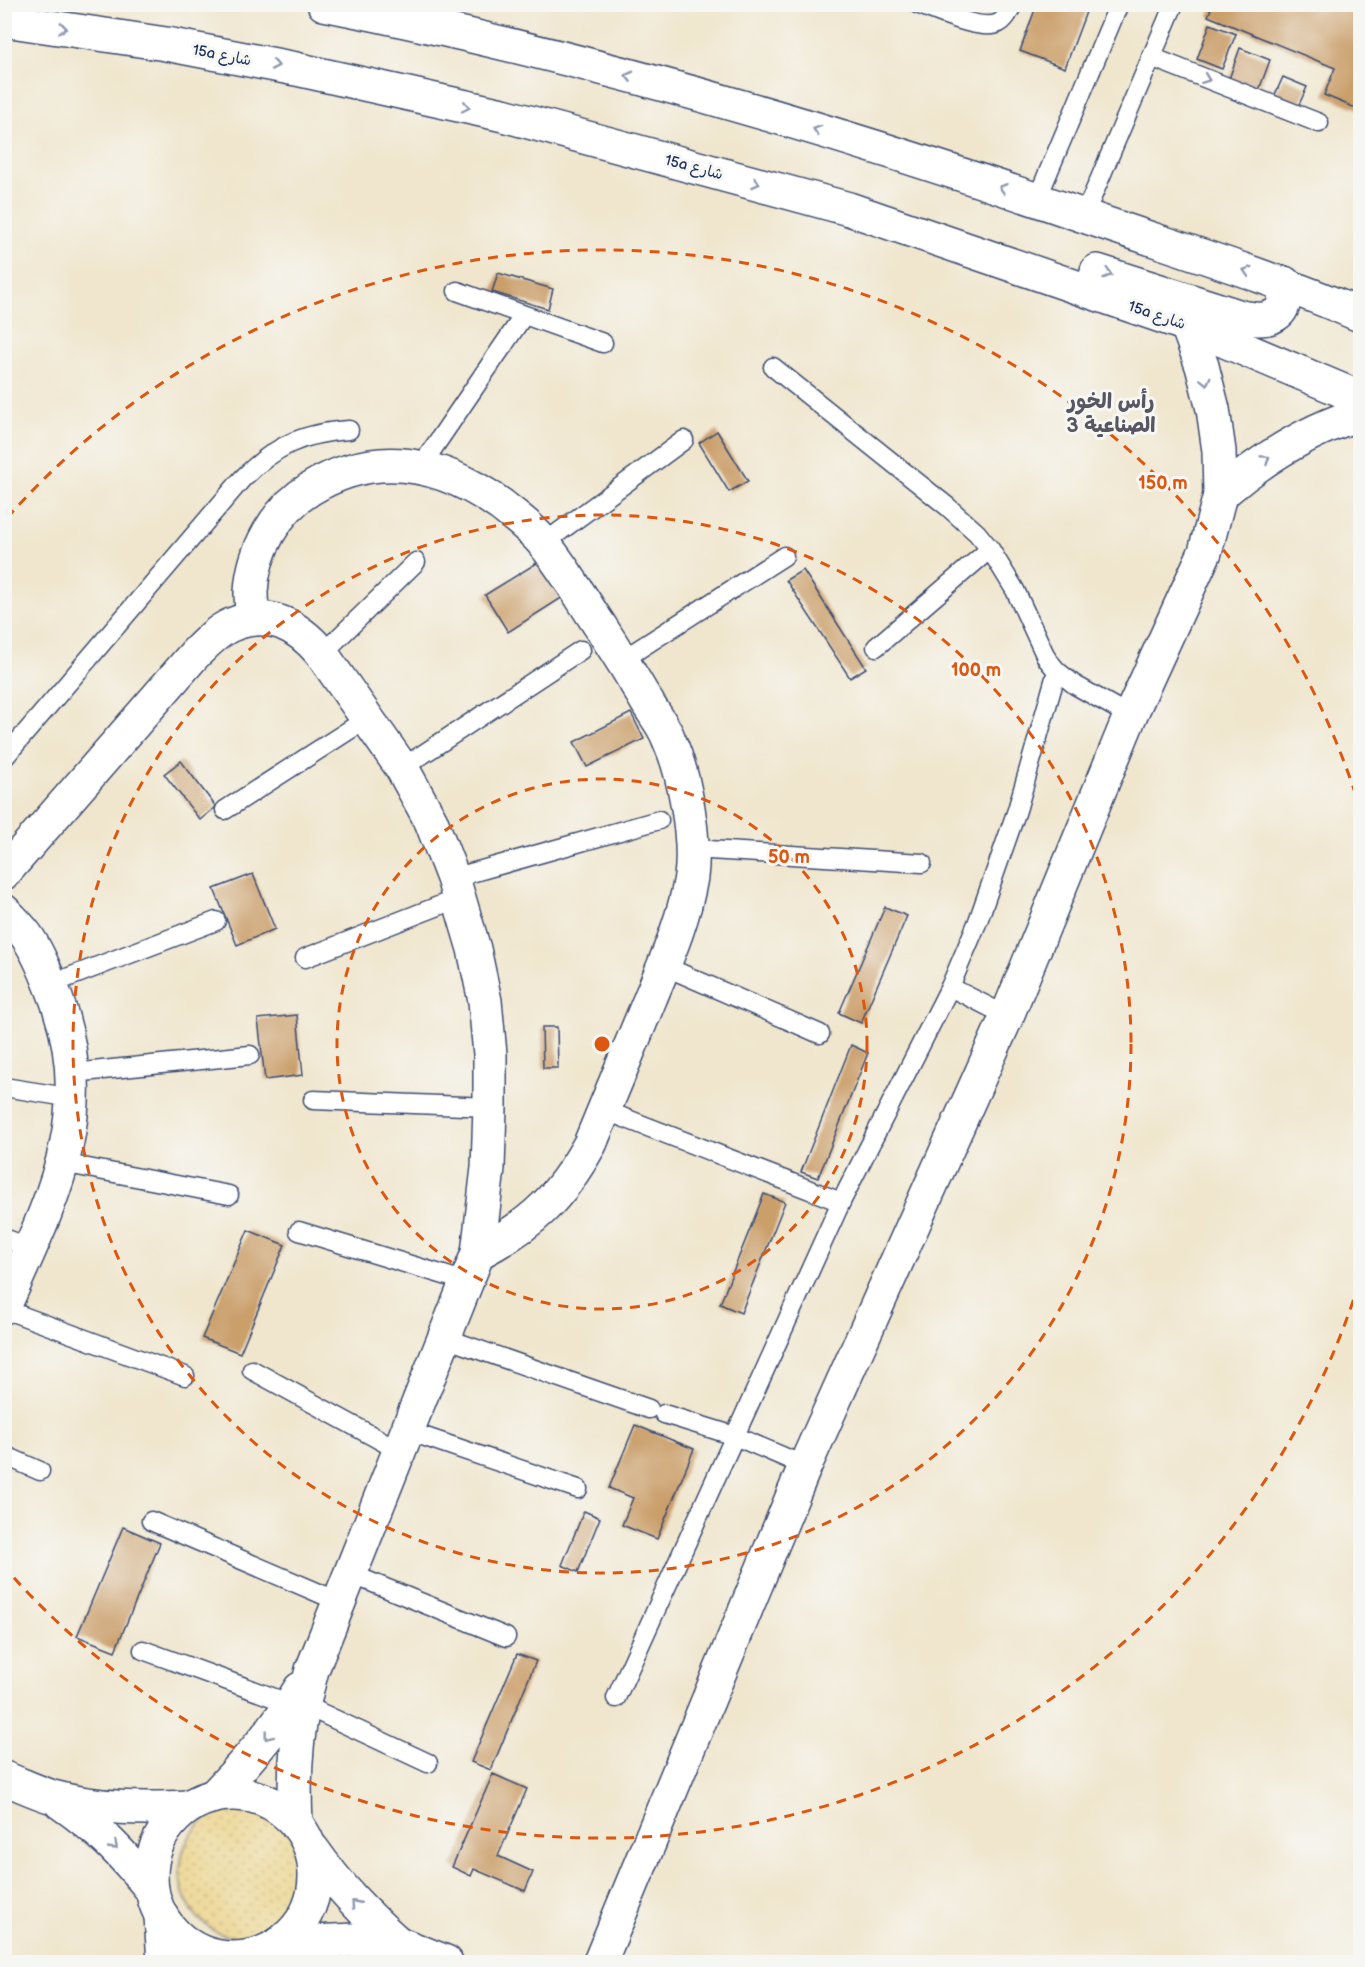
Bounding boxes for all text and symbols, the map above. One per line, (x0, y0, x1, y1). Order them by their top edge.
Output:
one-way arrow (58, 21, 67, 33)
street label: 15a شارع (191, 40, 253, 70)
one-way arrow (270, 58, 280, 71)
one-way arrow (625, 71, 635, 84)
one-way arrow (1200, 71, 1211, 84)
one-way arrow (460, 99, 470, 112)
one-way arrow (812, 125, 823, 137)
street label: 15a شارع (663, 151, 725, 184)
one-way arrow (750, 176, 761, 188)
one-way arrow (998, 183, 1009, 196)
one-way arrow (1242, 265, 1253, 278)
one-way arrow (1102, 267, 1113, 280)
street label: 15a شارع (1126, 297, 1188, 334)
one-way arrow (1198, 376, 1211, 386)
district label: رأس الخور الصناعية 3 (1066, 388, 1156, 438)
one-way arrow (1259, 455, 1270, 466)
text: 150 m (1138, 473, 1188, 494)
text: 100 m (951, 660, 1001, 681)
text: 50 m (768, 847, 810, 868)
centre of rings (592, 1034, 612, 1054)
one-way arrow (264, 1729, 275, 1740)
one-way arrow (107, 1838, 118, 1849)
one-way arrow (351, 1900, 362, 1910)

